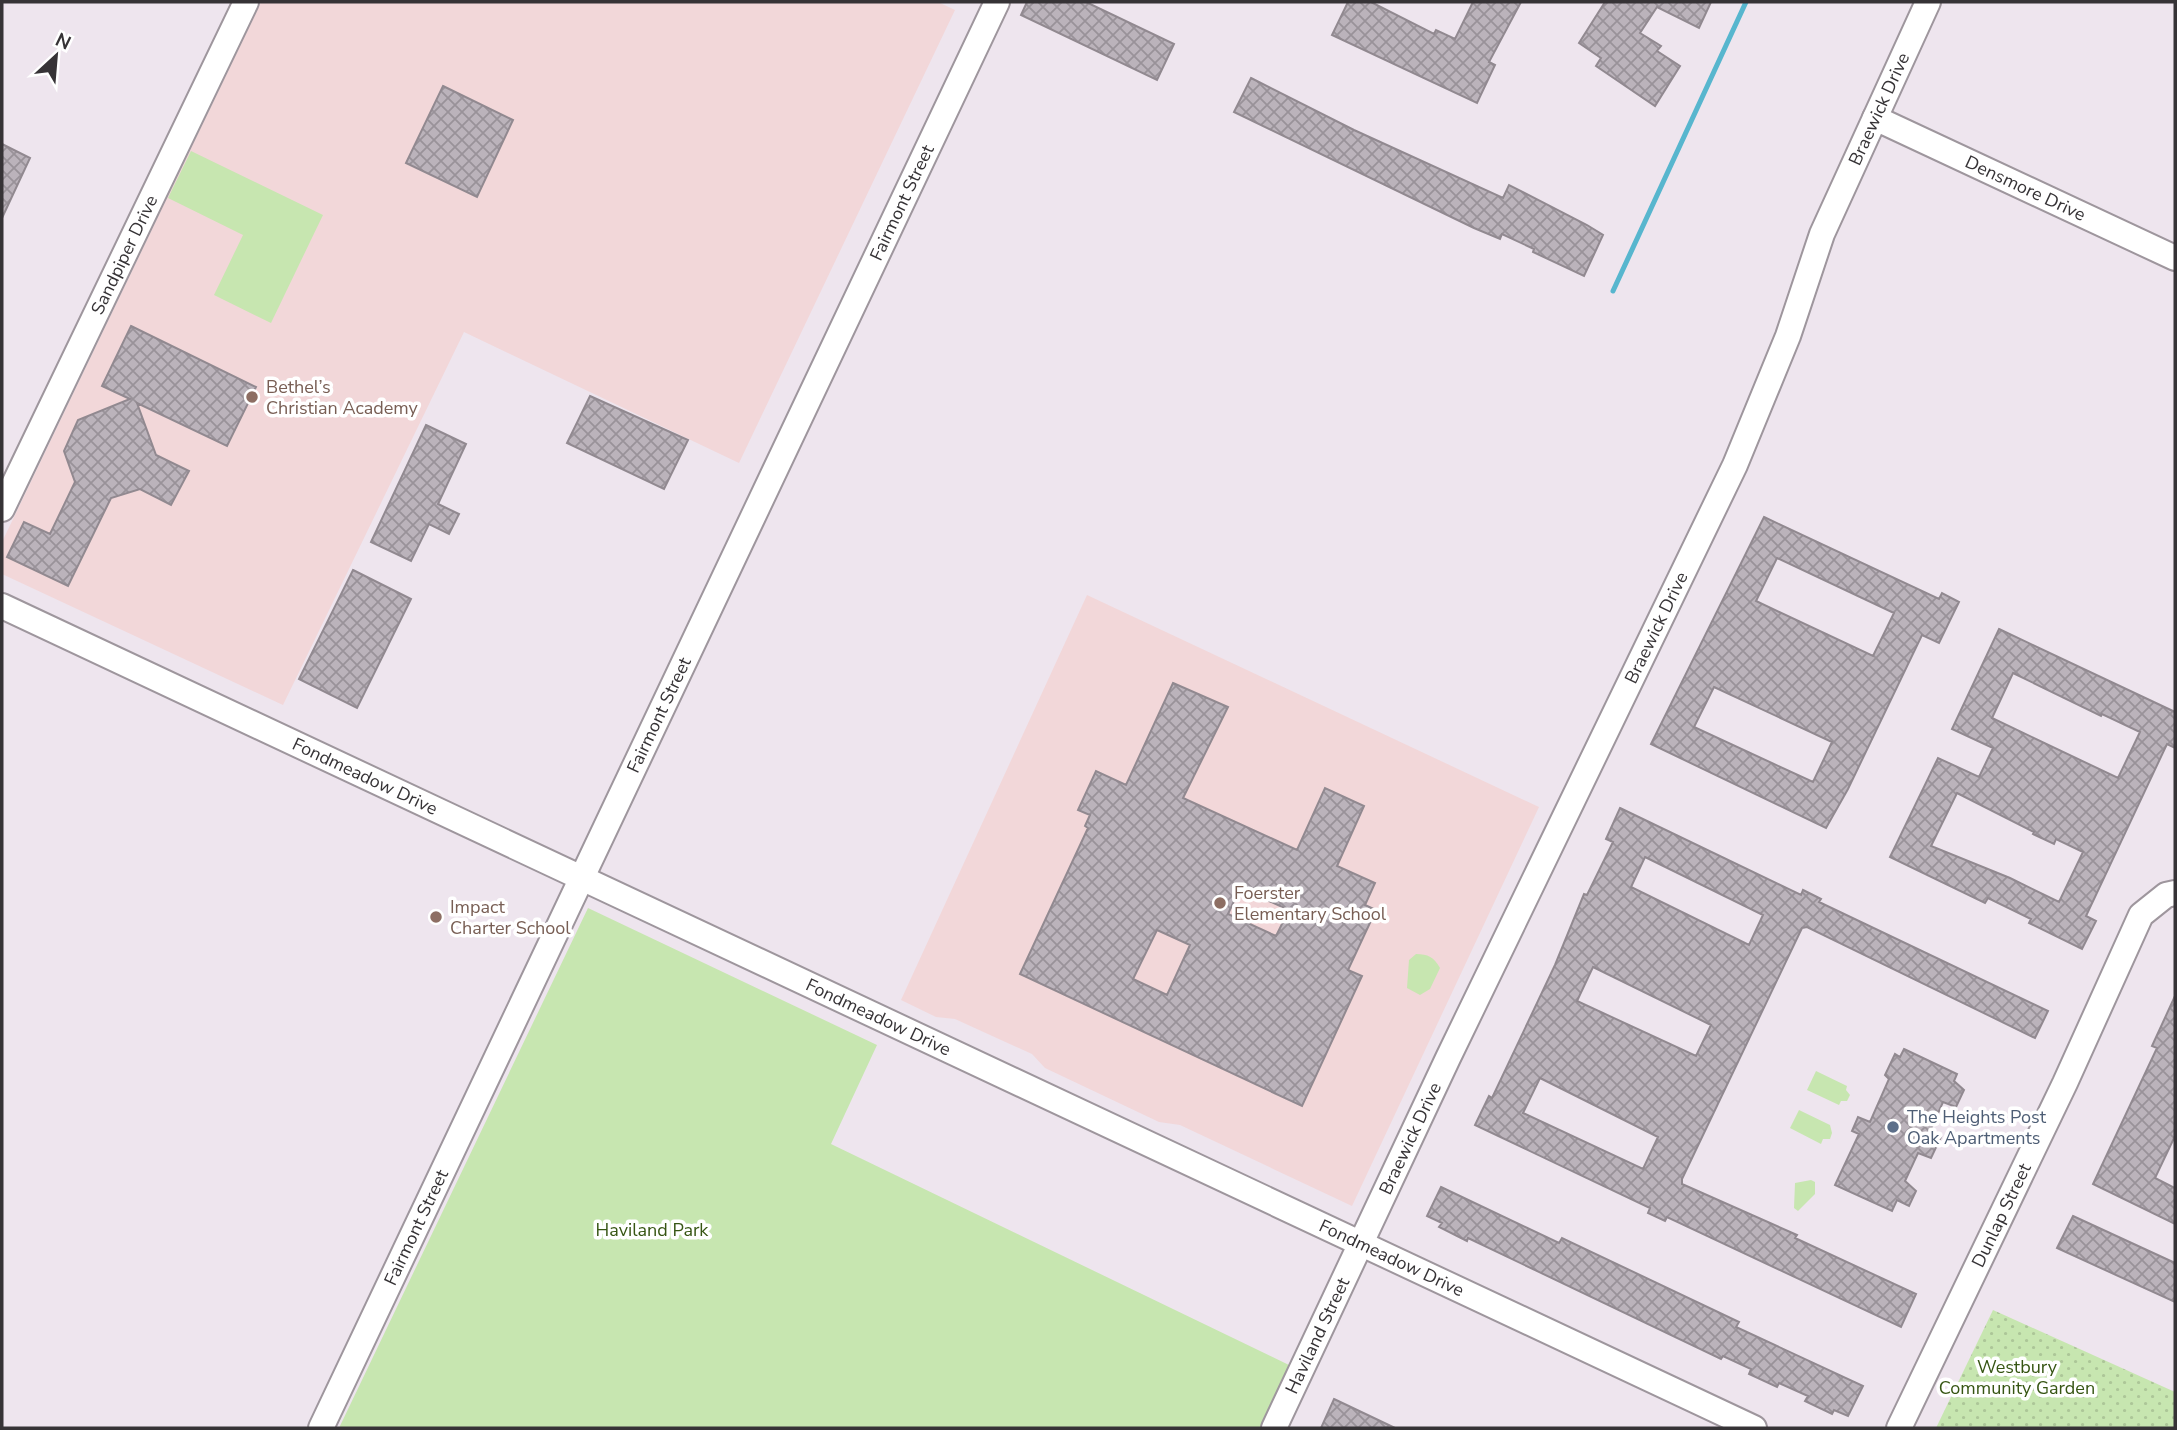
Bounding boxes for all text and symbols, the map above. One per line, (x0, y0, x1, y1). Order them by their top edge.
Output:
north arrow (21, 21, 91, 91)
text: N (51, 27, 75, 56)
street label: Braewick Drive (1843, 49, 1915, 169)
street label: Fairmont Street (864, 140, 940, 265)
street label: Densmore Drive (1961, 150, 2090, 227)
street label: Sandpiper Drive (85, 191, 163, 319)
place label: Bethel’s Christian Academy (266, 375, 419, 420)
marker: Bethel’s Christian Academy (244, 389, 260, 405)
street label: Braewick Drive (1619, 568, 1694, 688)
street label: Fairmont Street (621, 653, 697, 777)
street label: Fondmeadow Drive (289, 732, 442, 821)
place label: Foerster Elementary School (1234, 881, 1387, 926)
place label: Impact Charter School (450, 895, 571, 940)
marker: Foerster Elementary School (1212, 895, 1228, 911)
marker: Impact Charter School (428, 909, 444, 925)
street label: Fondmeadow Drive (802, 973, 955, 1062)
street label: Braewick Drive (1373, 1078, 1447, 1199)
place label: The Heights Post Oak Apartments (1907, 1105, 2047, 1150)
marker: The Heights Post Oak Apartments (1885, 1119, 1901, 1135)
street label: Dunlap Street (1966, 1159, 2037, 1271)
street label: Fairmont Street (378, 1165, 454, 1289)
street label: Fondmeadow Drive (1315, 1214, 1468, 1302)
park label: Haviland Park (596, 1218, 709, 1242)
street label: Haviland Street (1280, 1273, 1355, 1398)
park label: Westbury Community Garden (1939, 1355, 2095, 1400)

